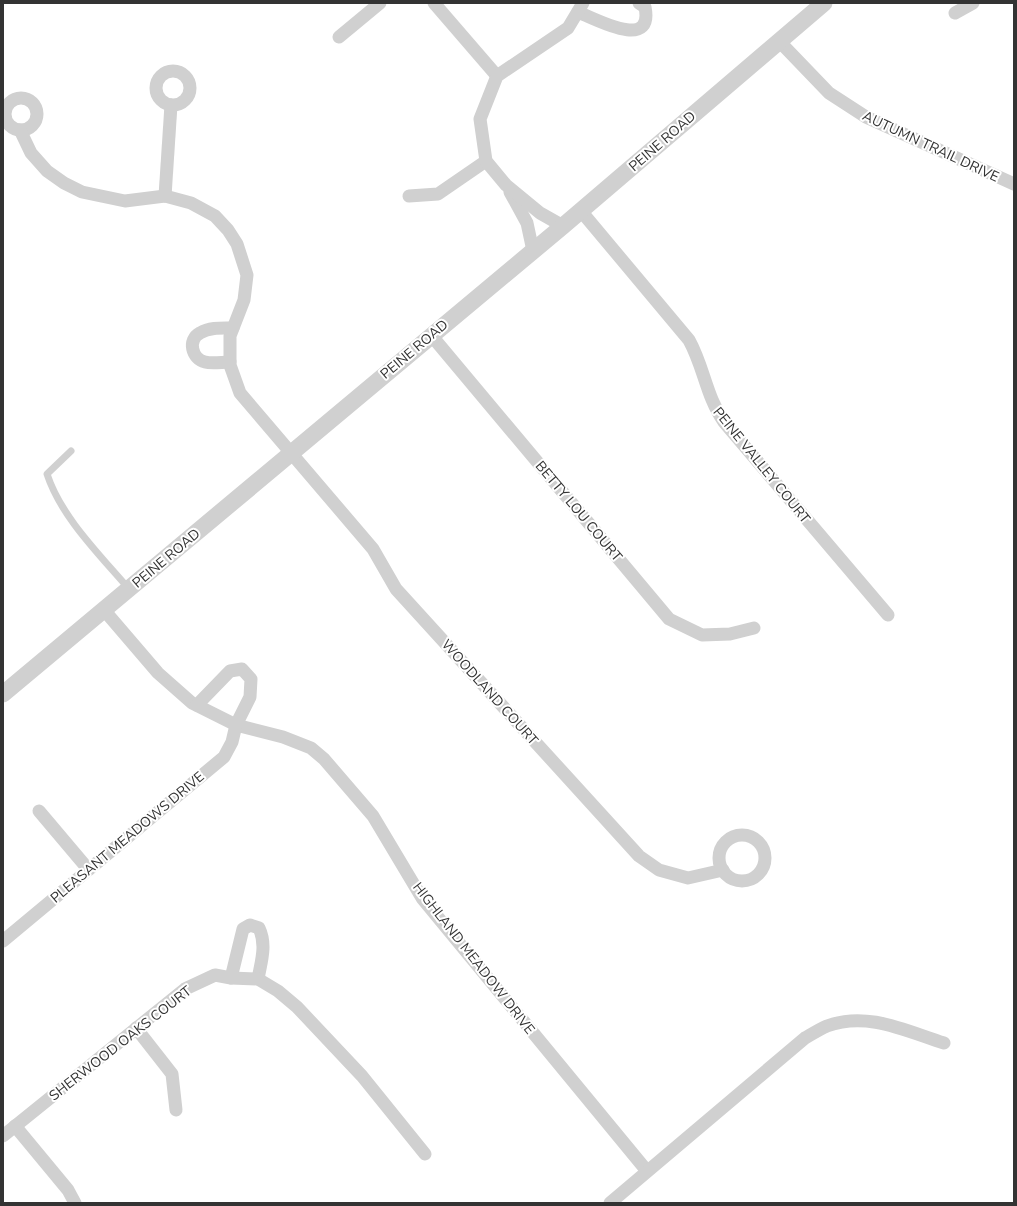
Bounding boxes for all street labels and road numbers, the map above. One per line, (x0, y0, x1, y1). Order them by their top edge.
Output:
street label: AUTUMN TRAIL DRIVE (859, 106, 1002, 186)
street label: PEINE ROAD (625, 107, 700, 176)
street label: PEINE ROAD (376, 315, 452, 383)
street label: PEINE VALLEY COURT (709, 403, 815, 528)
street label: BETTY LOU COURT (531, 457, 627, 566)
street label: PEINE ROAD (128, 524, 204, 592)
street label: WOODLAND COURT (437, 635, 543, 750)
street label: PLEASANT MEADOWS DRIVE (46, 767, 208, 907)
street label: HIGHLAND MEADOW DRIVE (408, 878, 539, 1038)
street label: SHERWOOD OAKS COURT (45, 981, 196, 1105)

